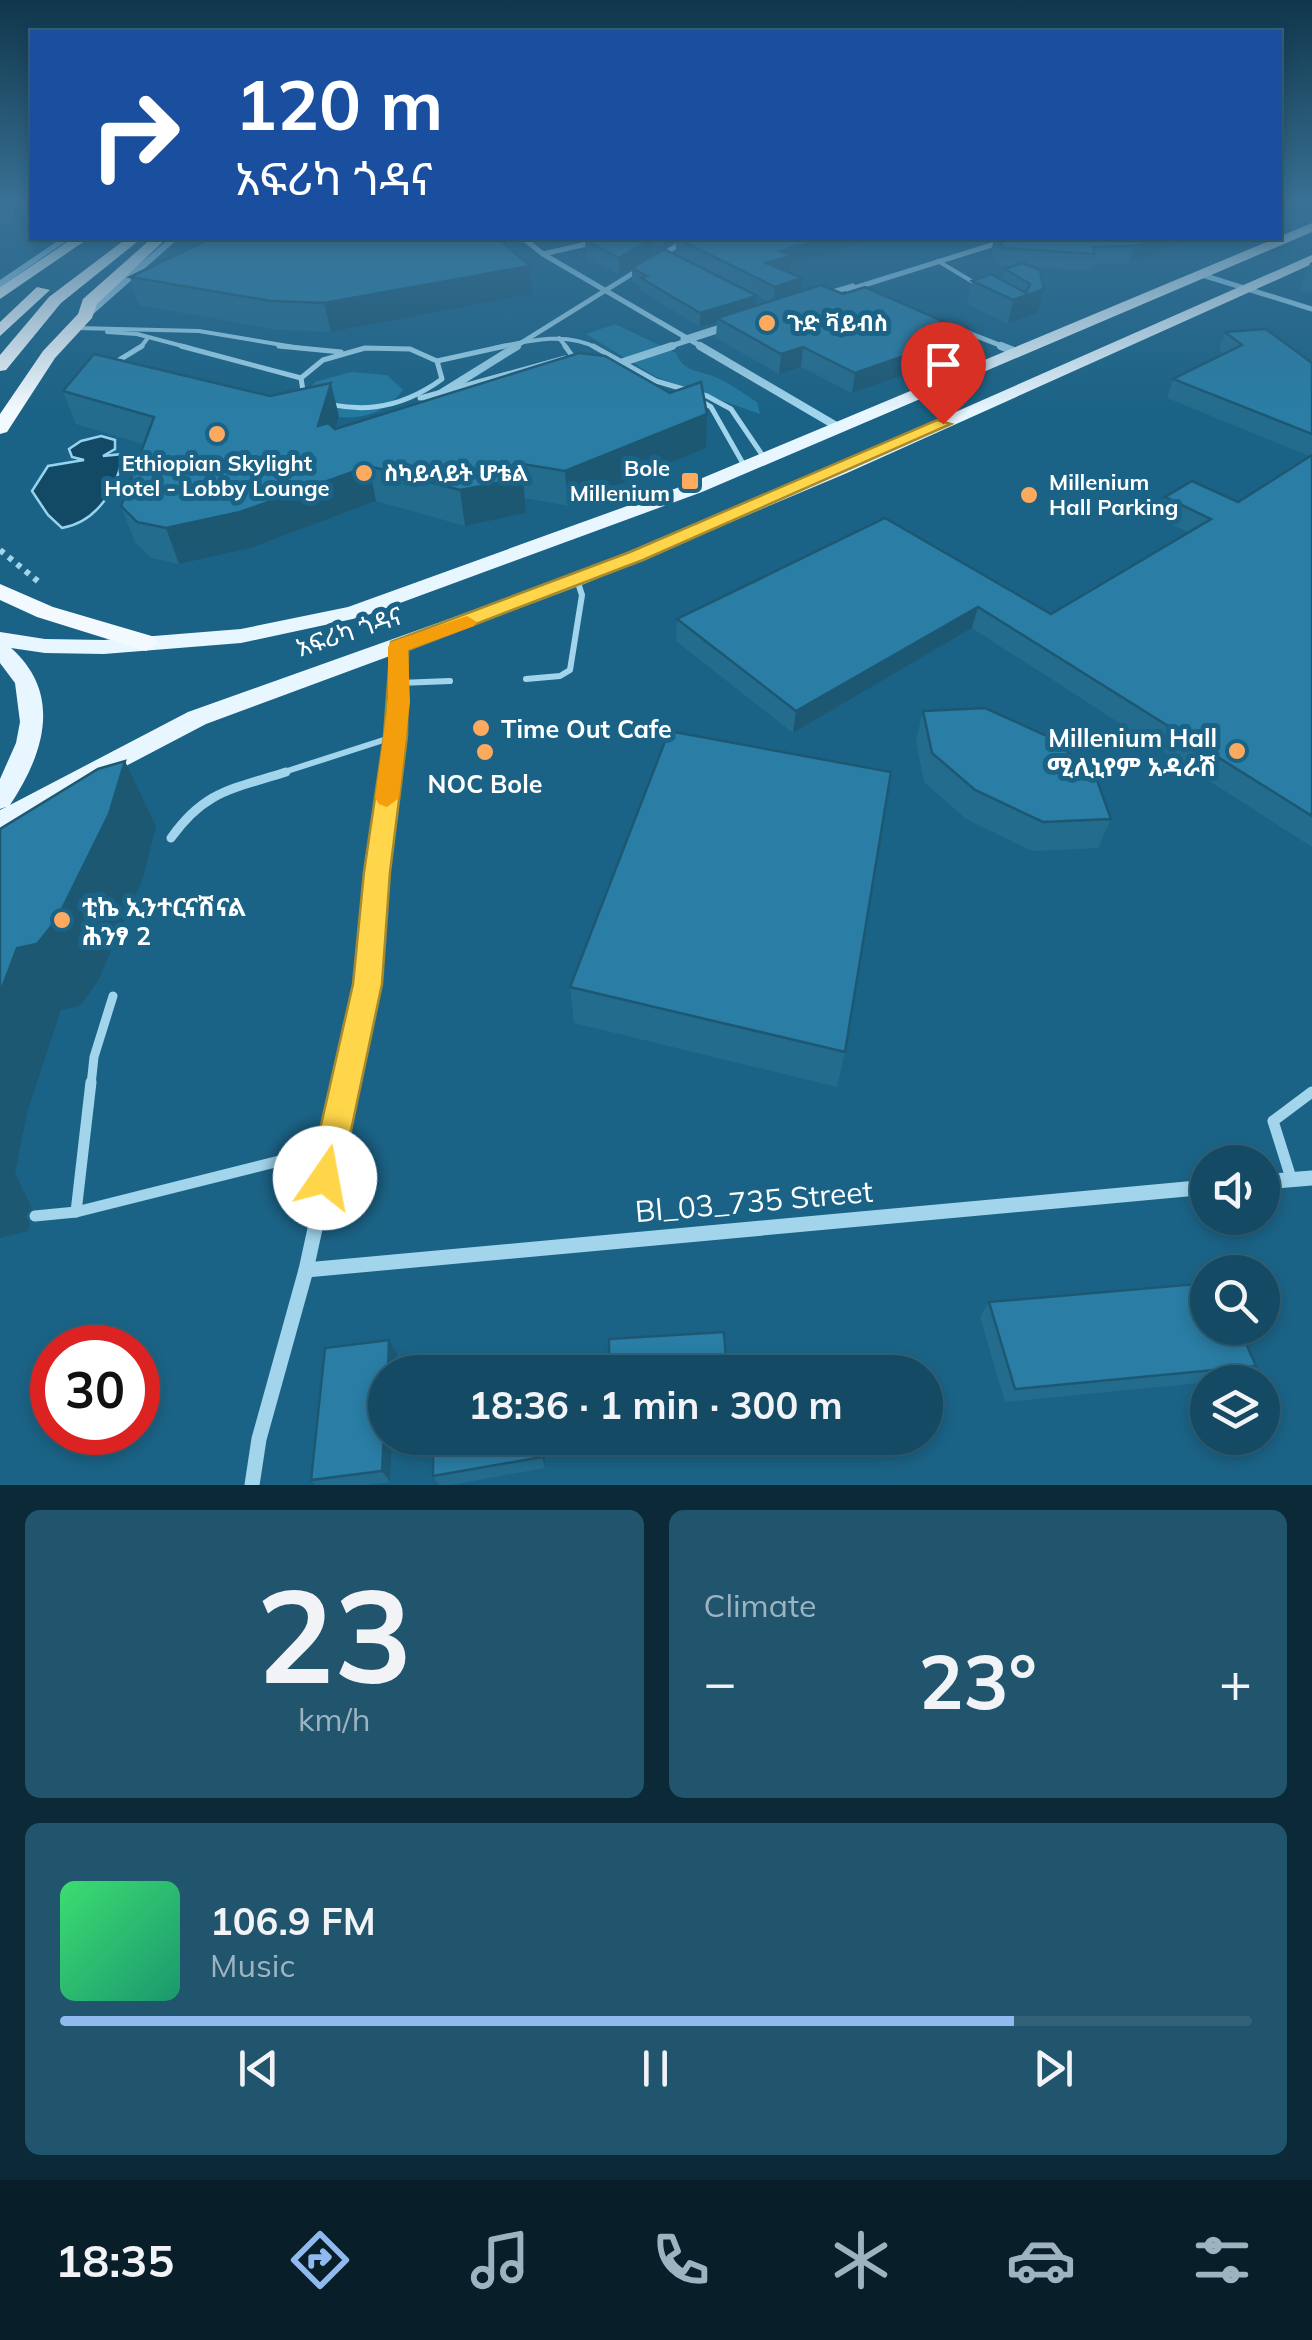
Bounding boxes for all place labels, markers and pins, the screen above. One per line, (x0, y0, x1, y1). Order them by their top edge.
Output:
place label: ጉድ ቫይብስ (787, 309, 888, 337)
marker: ጉድ ቫይብስ (756, 312, 778, 334)
pin (901, 322, 986, 425)
marker: Ethiopian Skylight Hotel - Lobby Lounge (206, 423, 228, 445)
place label: Ethiopian Skylight Hotel - Lobby Lounge (104, 449, 330, 502)
place label: Bole Millenium (570, 454, 670, 507)
place label: ስካይላይት ሆቴል (384, 459, 528, 487)
marker: ስካይላይት ሆቴል (353, 462, 375, 484)
place label: Millenium Hall Parking (1049, 468, 1178, 521)
marker: Bole Millenium (679, 470, 701, 492)
marker: Millenium Hall Parking (1018, 484, 1040, 506)
place label: Time Out Cafe (501, 713, 672, 744)
marker: Time Out Cafe (470, 717, 492, 739)
place label: Millenium Hall ሚሊኒየም አዳራሽ (1047, 722, 1217, 782)
marker: Millenium Hall ሚሊኒየም አዳራሽ (1226, 740, 1248, 762)
marker: NOC Bole (474, 741, 496, 763)
place label: NOC Bole (428, 768, 542, 799)
place label: ቲኬ ኢንተርናሽናል ሕንፃ 2 (82, 891, 246, 951)
marker: ቲኬ ኢንተርናሽናል ሕንፃ 2 (51, 909, 73, 931)

